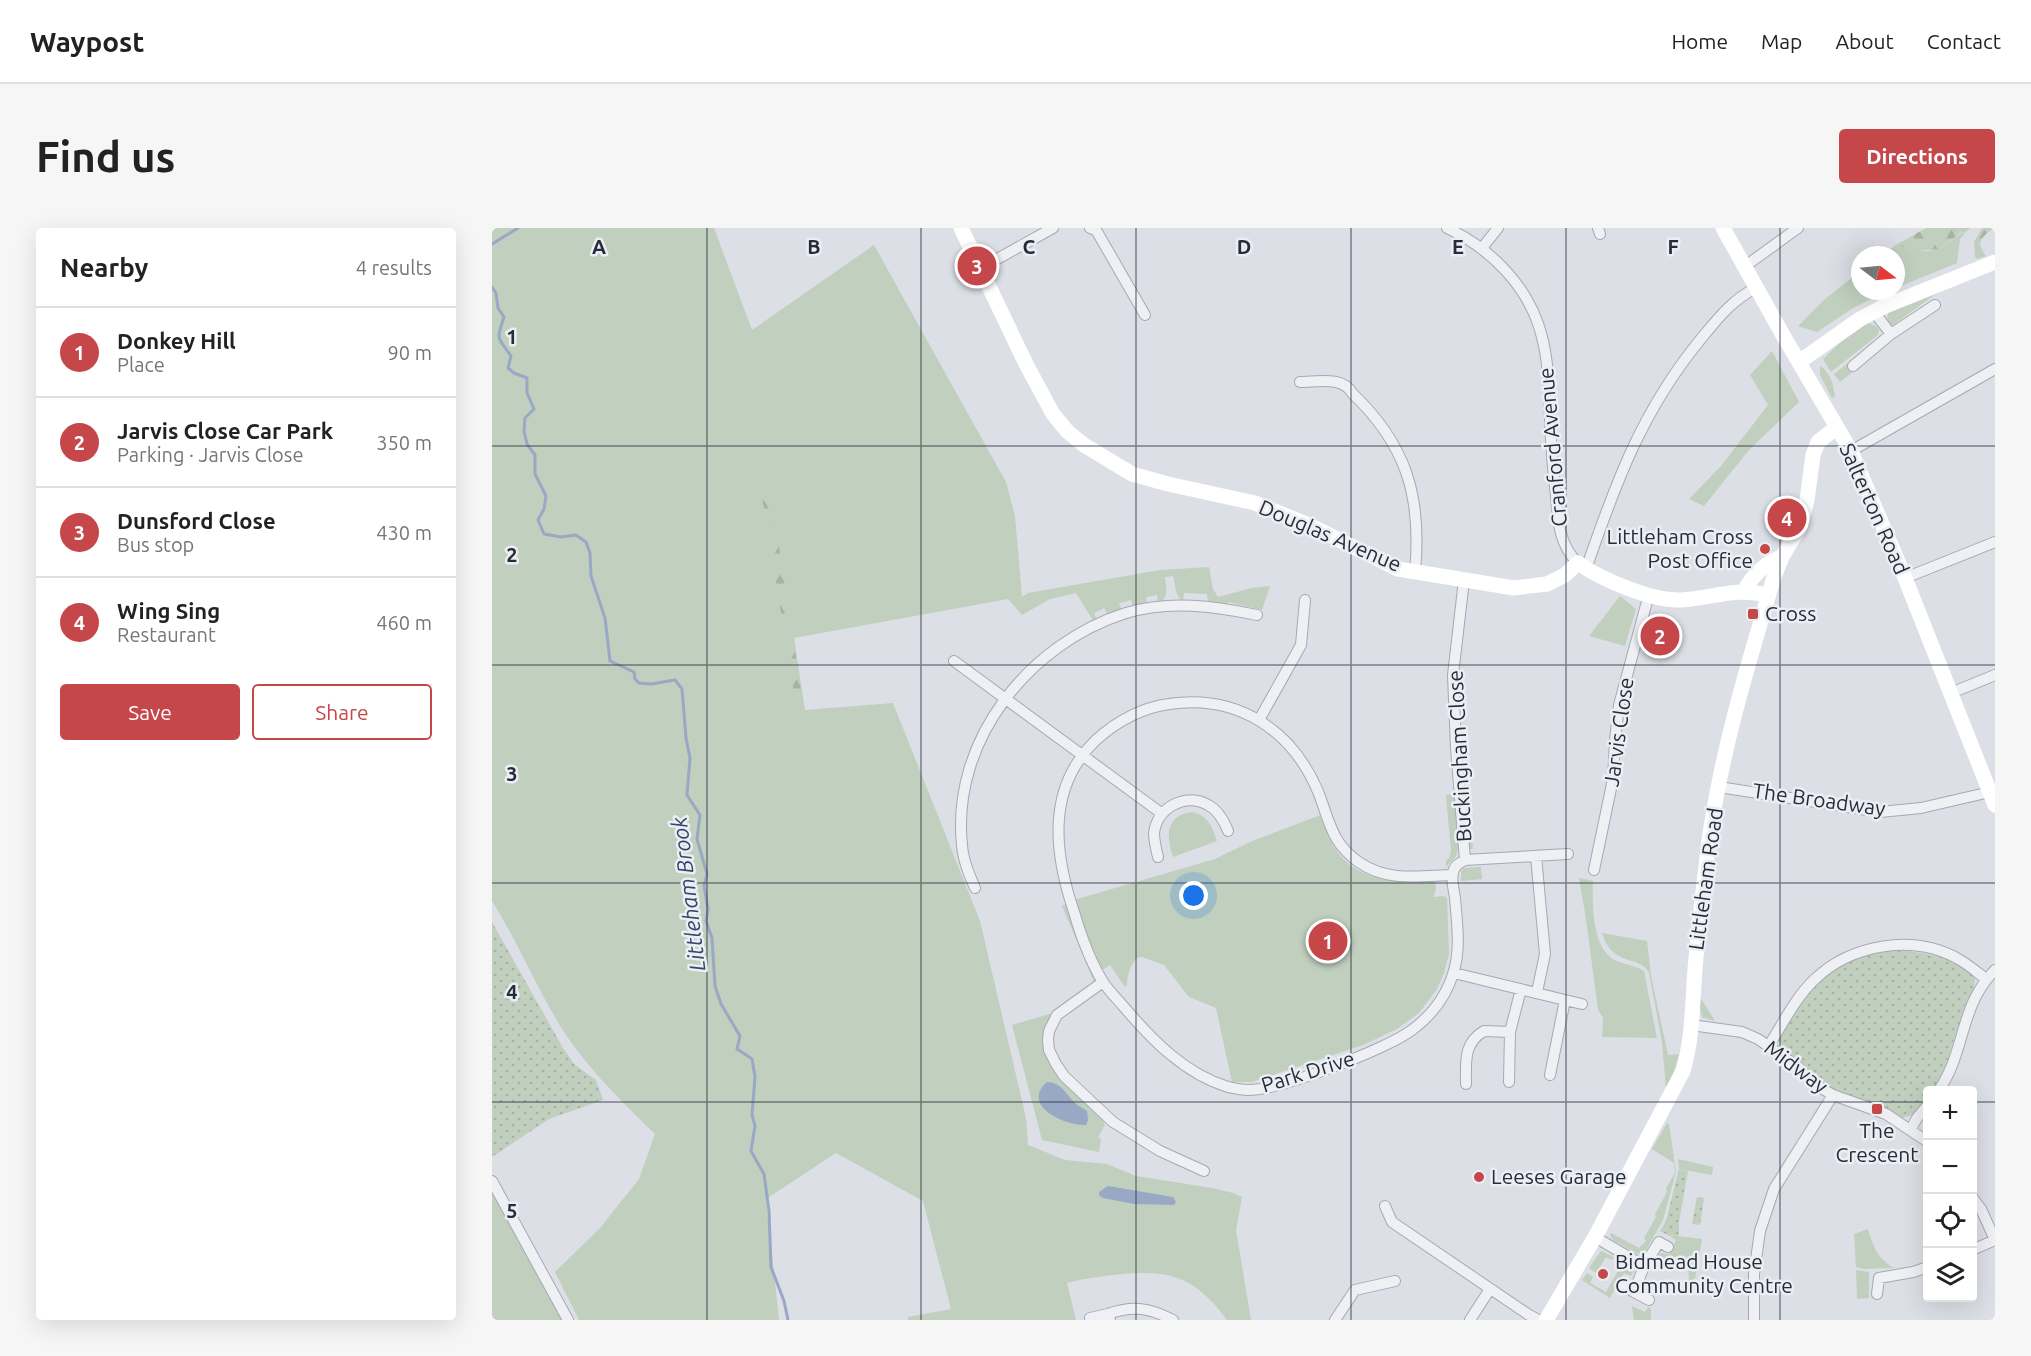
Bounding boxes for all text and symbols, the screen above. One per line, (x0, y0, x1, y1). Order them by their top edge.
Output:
text: Waypost (30, 26, 144, 57)
text: Home (1671, 29, 1728, 53)
text: Map (1761, 29, 1802, 53)
text: About (1835, 29, 1894, 53)
text: Contact (1927, 29, 2001, 53)
button: Directions (1839, 129, 1995, 183)
text: Find us (36, 133, 175, 180)
text: A (592, 235, 606, 258)
text: B (807, 235, 821, 258)
text: C (1023, 235, 1036, 258)
text: D (1237, 235, 1251, 258)
text: E (1452, 235, 1464, 258)
text: F (1667, 235, 1679, 258)
pin: 3 (958, 243, 996, 288)
north arrow (1851, 246, 1905, 300)
text: Nearby (60, 253, 148, 282)
text: 4 results (356, 256, 432, 279)
text: 1 (506, 325, 518, 348)
text: Donkey Hill (117, 328, 236, 353)
text: 1 (74, 341, 85, 364)
text: 90 m (388, 341, 432, 364)
text: Place (117, 353, 165, 376)
street label: Cranford Avenue (1533, 367, 1571, 528)
text: Jarvis Close Car Park (117, 418, 333, 443)
text: 2 (74, 431, 85, 454)
text: 350 m (376, 431, 432, 454)
street label: Salterton Road (1835, 439, 1915, 578)
text: Parking · Jarvis Close (117, 443, 304, 466)
street label: Douglas Avenue (1256, 494, 1405, 576)
pin: 4 (1768, 496, 1806, 540)
text: Dunsford Close (117, 508, 276, 533)
text: 3 (74, 521, 85, 544)
text: 430 m (376, 521, 432, 544)
place label: Littleham Cross Post Office (1607, 524, 1753, 572)
text: Bus stop (117, 533, 194, 556)
marker: Littleham Cross Post Office (1758, 542, 1772, 556)
text: 2 (506, 543, 518, 566)
text: Wing Sing (117, 598, 220, 623)
place label: Cross (1765, 601, 1816, 625)
marker: Cross (1746, 607, 1760, 621)
text: 4 (74, 611, 85, 634)
text: 460 m (376, 611, 432, 634)
pin: 2 (1640, 614, 1680, 658)
text: Restaurant (117, 623, 216, 646)
street label: Buckingham Close (1443, 670, 1475, 843)
street label: Jarvis Close (1598, 676, 1638, 788)
button: Save (60, 684, 240, 740)
button: Share (252, 684, 432, 740)
text: 3 (506, 762, 518, 785)
street label: The Broadway (1751, 778, 1887, 820)
street label: Littleham Road (1683, 806, 1727, 952)
water label: Littleham Brook (666, 815, 709, 973)
your location (1179, 881, 1208, 910)
pin: 1 (1308, 918, 1348, 964)
text: 4 (506, 980, 518, 1003)
street label: Midway (1760, 1035, 1833, 1098)
street label: Park Drive (1258, 1046, 1357, 1097)
map controls (1923, 1086, 1977, 1302)
button: + (1923, 1086, 1977, 1140)
marker: The Crescent (1870, 1102, 1884, 1116)
place label: The Crescent (1835, 1118, 1919, 1166)
button: − (1923, 1140, 1977, 1194)
place label: Leeses Garage (1491, 1164, 1627, 1188)
marker: Leeses Garage (1472, 1170, 1486, 1184)
button: locate (1923, 1194, 1977, 1248)
text: 5 (506, 1199, 518, 1222)
button: layers (1923, 1248, 1977, 1302)
place label: Bidmead House Community Centre (1615, 1249, 1793, 1297)
marker: Bidmead House Community Centre (1596, 1267, 1610, 1281)

